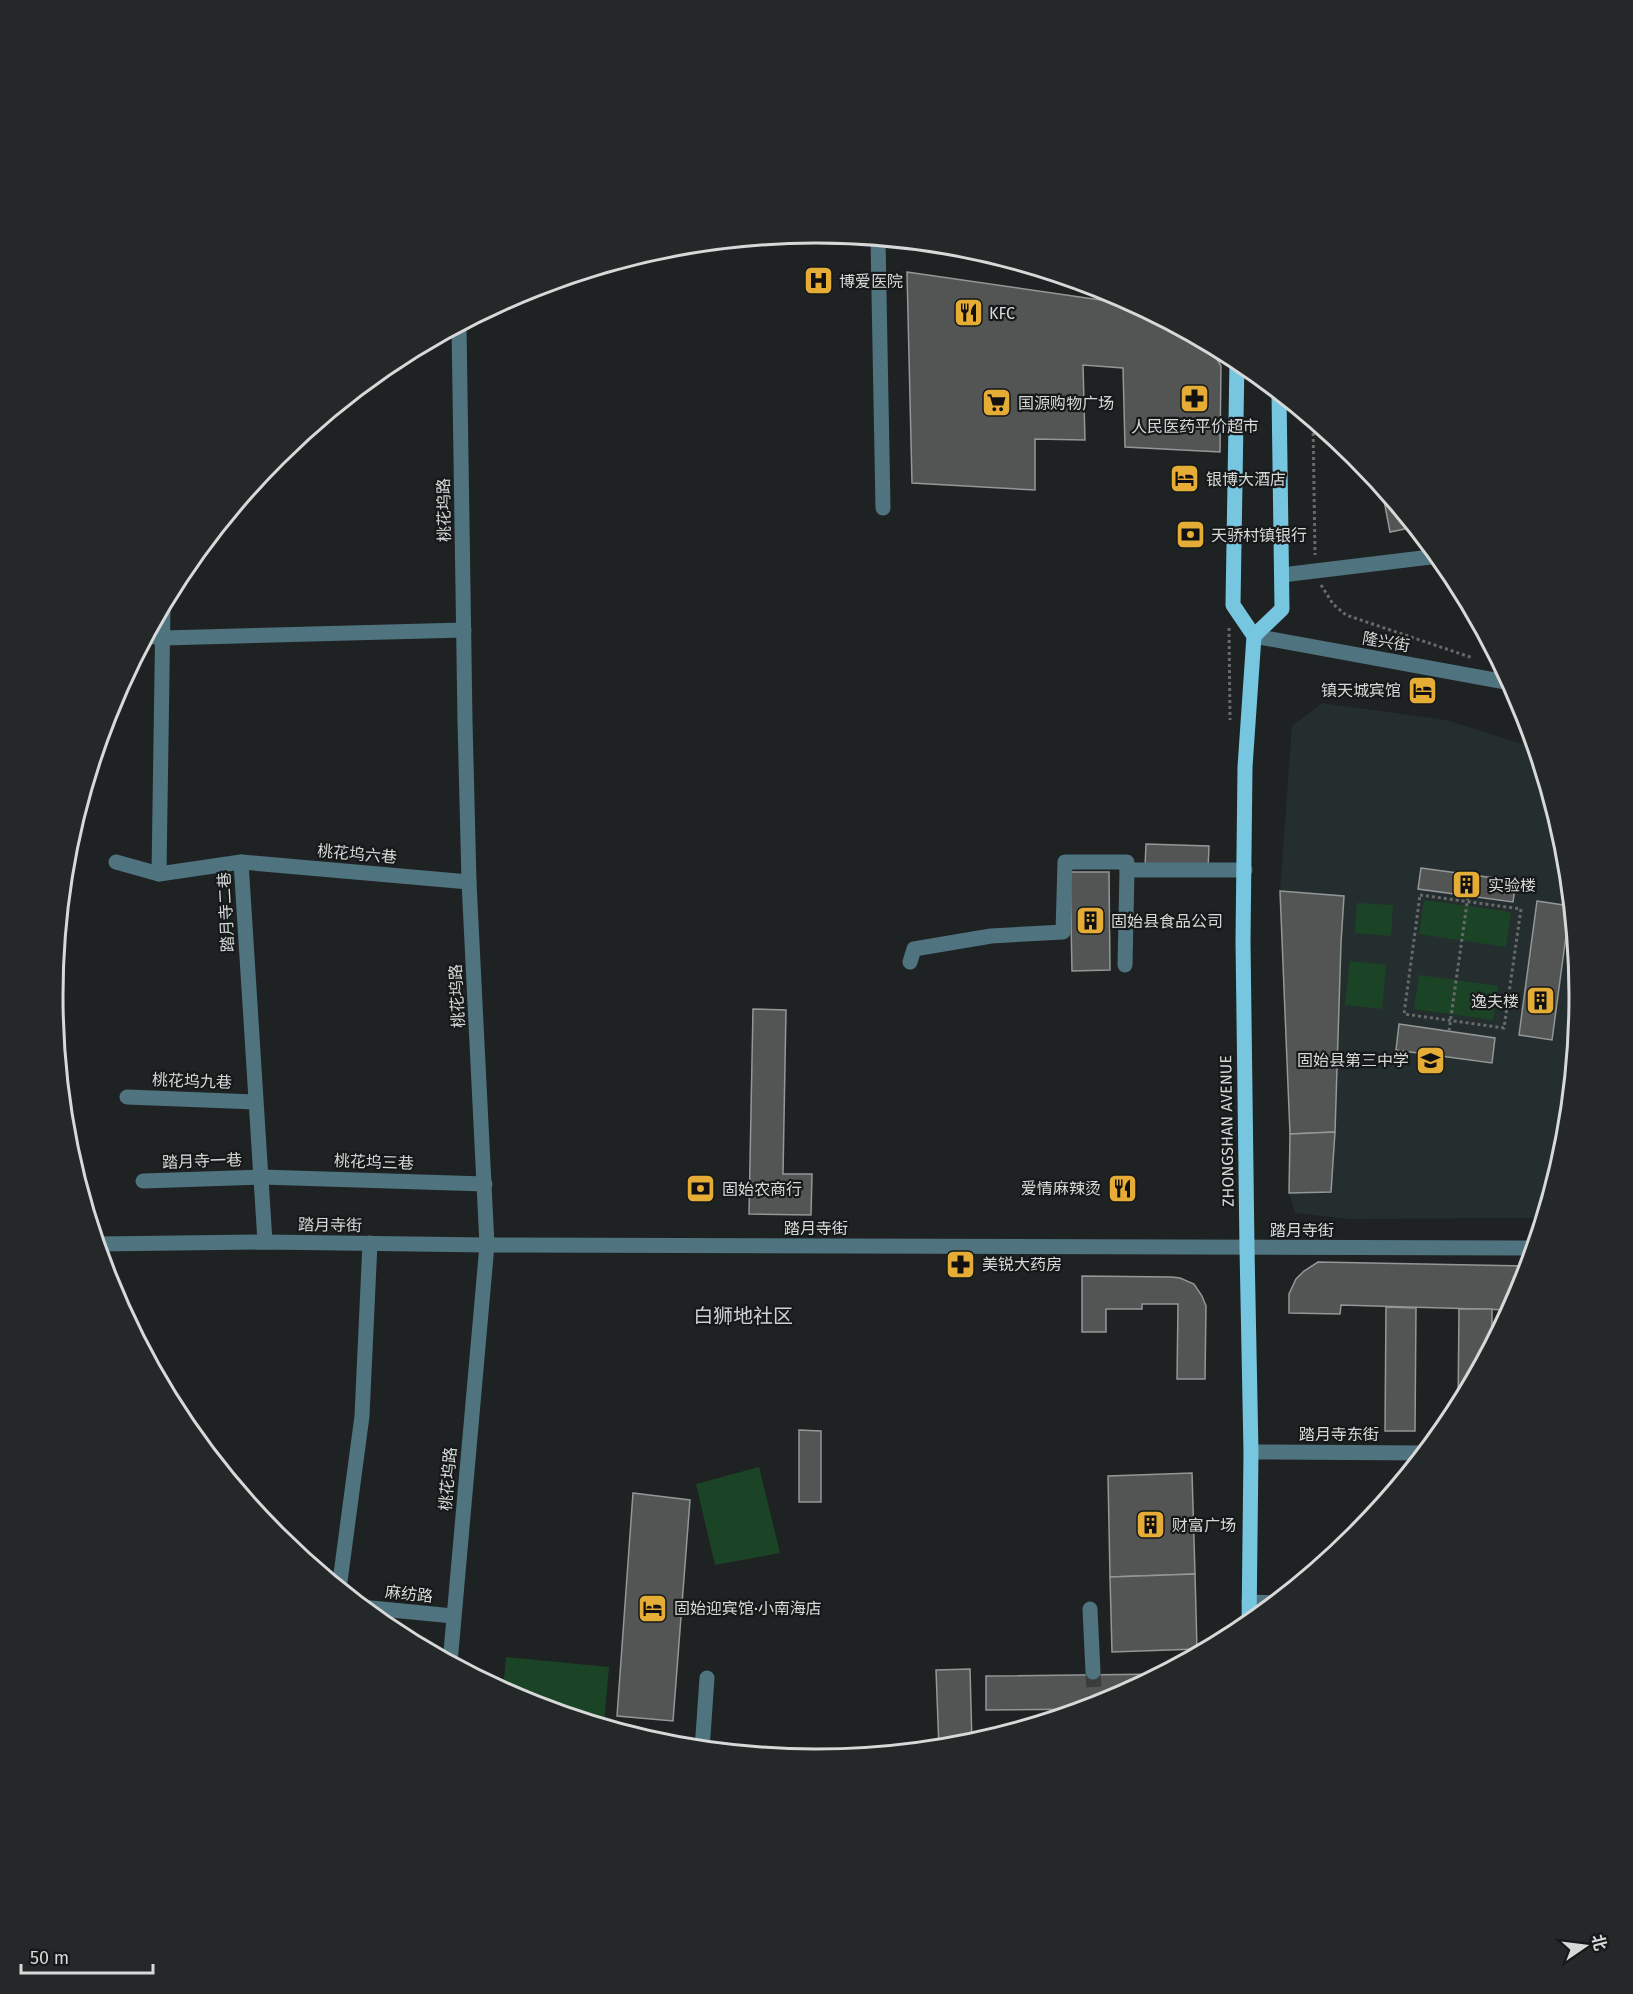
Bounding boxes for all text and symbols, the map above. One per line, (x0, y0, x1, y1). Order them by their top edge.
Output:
hospital icon: 博爱医院 (802, 265, 834, 297)
place label: 博爱医院 (839, 272, 903, 291)
restaurant icon: KFC (952, 297, 984, 329)
place label: KFC (989, 304, 1015, 323)
pharmacy icon: 人民医药平价超市 (1179, 382, 1211, 414)
supermarket icon: 国源购物广场 (981, 387, 1013, 419)
place label: 国源购物广场 (1018, 394, 1114, 413)
place label: 人民医药平价超市 (1131, 417, 1259, 436)
hotel icon: 银博大酒店 (1169, 463, 1201, 495)
place label: 银博大酒店 (1206, 470, 1286, 489)
street label: 桃花坞路 (434, 478, 454, 542)
bank icon: 天骄村镇银行 (1174, 519, 1206, 551)
place label: 天骄村镇银行 (1211, 526, 1307, 545)
street label: 隆兴街 (1361, 628, 1411, 656)
hotel icon: 镇天城宾馆 (1406, 674, 1438, 706)
place label: 镇天城宾馆 (1321, 681, 1401, 700)
street label: 桃花坞六巷 (316, 841, 398, 867)
building icon: 实验楼 (1451, 869, 1483, 901)
street label: 踏月寺二巷 (214, 872, 238, 952)
place label: 实验楼 (1488, 876, 1536, 895)
building icon: 固始县食品公司 (1074, 905, 1106, 937)
place label: 固始县食品公司 (1111, 912, 1223, 931)
street label: 桃花坞路 (446, 964, 468, 1028)
building icon: 逸夫楼 (1524, 985, 1556, 1017)
place label: 逸夫楼 (1471, 992, 1519, 1011)
school or university icon: 固始县第三中学 (1414, 1044, 1446, 1076)
place label: 固始县第三中学 (1297, 1051, 1409, 1070)
street label: ZHONGSHAN AVENUE (1216, 1055, 1238, 1207)
street label: 桃花坞九巷 (152, 1070, 232, 1092)
street label: 踏月寺一巷 (162, 1150, 242, 1172)
street label: 桃花坞三巷 (334, 1151, 414, 1173)
restaurant icon: 爱情麻辣烫 (1106, 1172, 1138, 1204)
bank icon: 固始农商行 (685, 1173, 717, 1205)
place label: 爱情麻辣烫 (1021, 1179, 1101, 1198)
place label: 固始农商行 (722, 1180, 802, 1199)
street label: 踏月寺街 (298, 1215, 362, 1235)
street label: 踏月寺街 (784, 1219, 848, 1238)
street label: 踏月寺街 (1270, 1221, 1334, 1240)
pharmacy icon: 美锐大药房 (945, 1248, 977, 1280)
place label: 美锐大药房 (982, 1255, 1062, 1274)
district label: 白狮地社区 (693, 1304, 793, 1328)
street label: 踏月寺东街 (1299, 1425, 1379, 1444)
street label: 桃花坞路 (436, 1446, 460, 1512)
building icon: 财富广场 (1135, 1509, 1167, 1541)
place label: 财富广场 (1172, 1516, 1236, 1535)
street label: 麻纺路 (384, 1582, 434, 1606)
hotel icon: 固始迎宾馆·小南海店 (637, 1592, 669, 1624)
place label: 固始迎宾馆·小南海店 (674, 1599, 822, 1618)
north arrow (1555, 1916, 1615, 1976)
text: 北 (1588, 1932, 1610, 1953)
scale bar (21, 1937, 153, 1975)
text: 50 m (30, 1947, 69, 1969)

